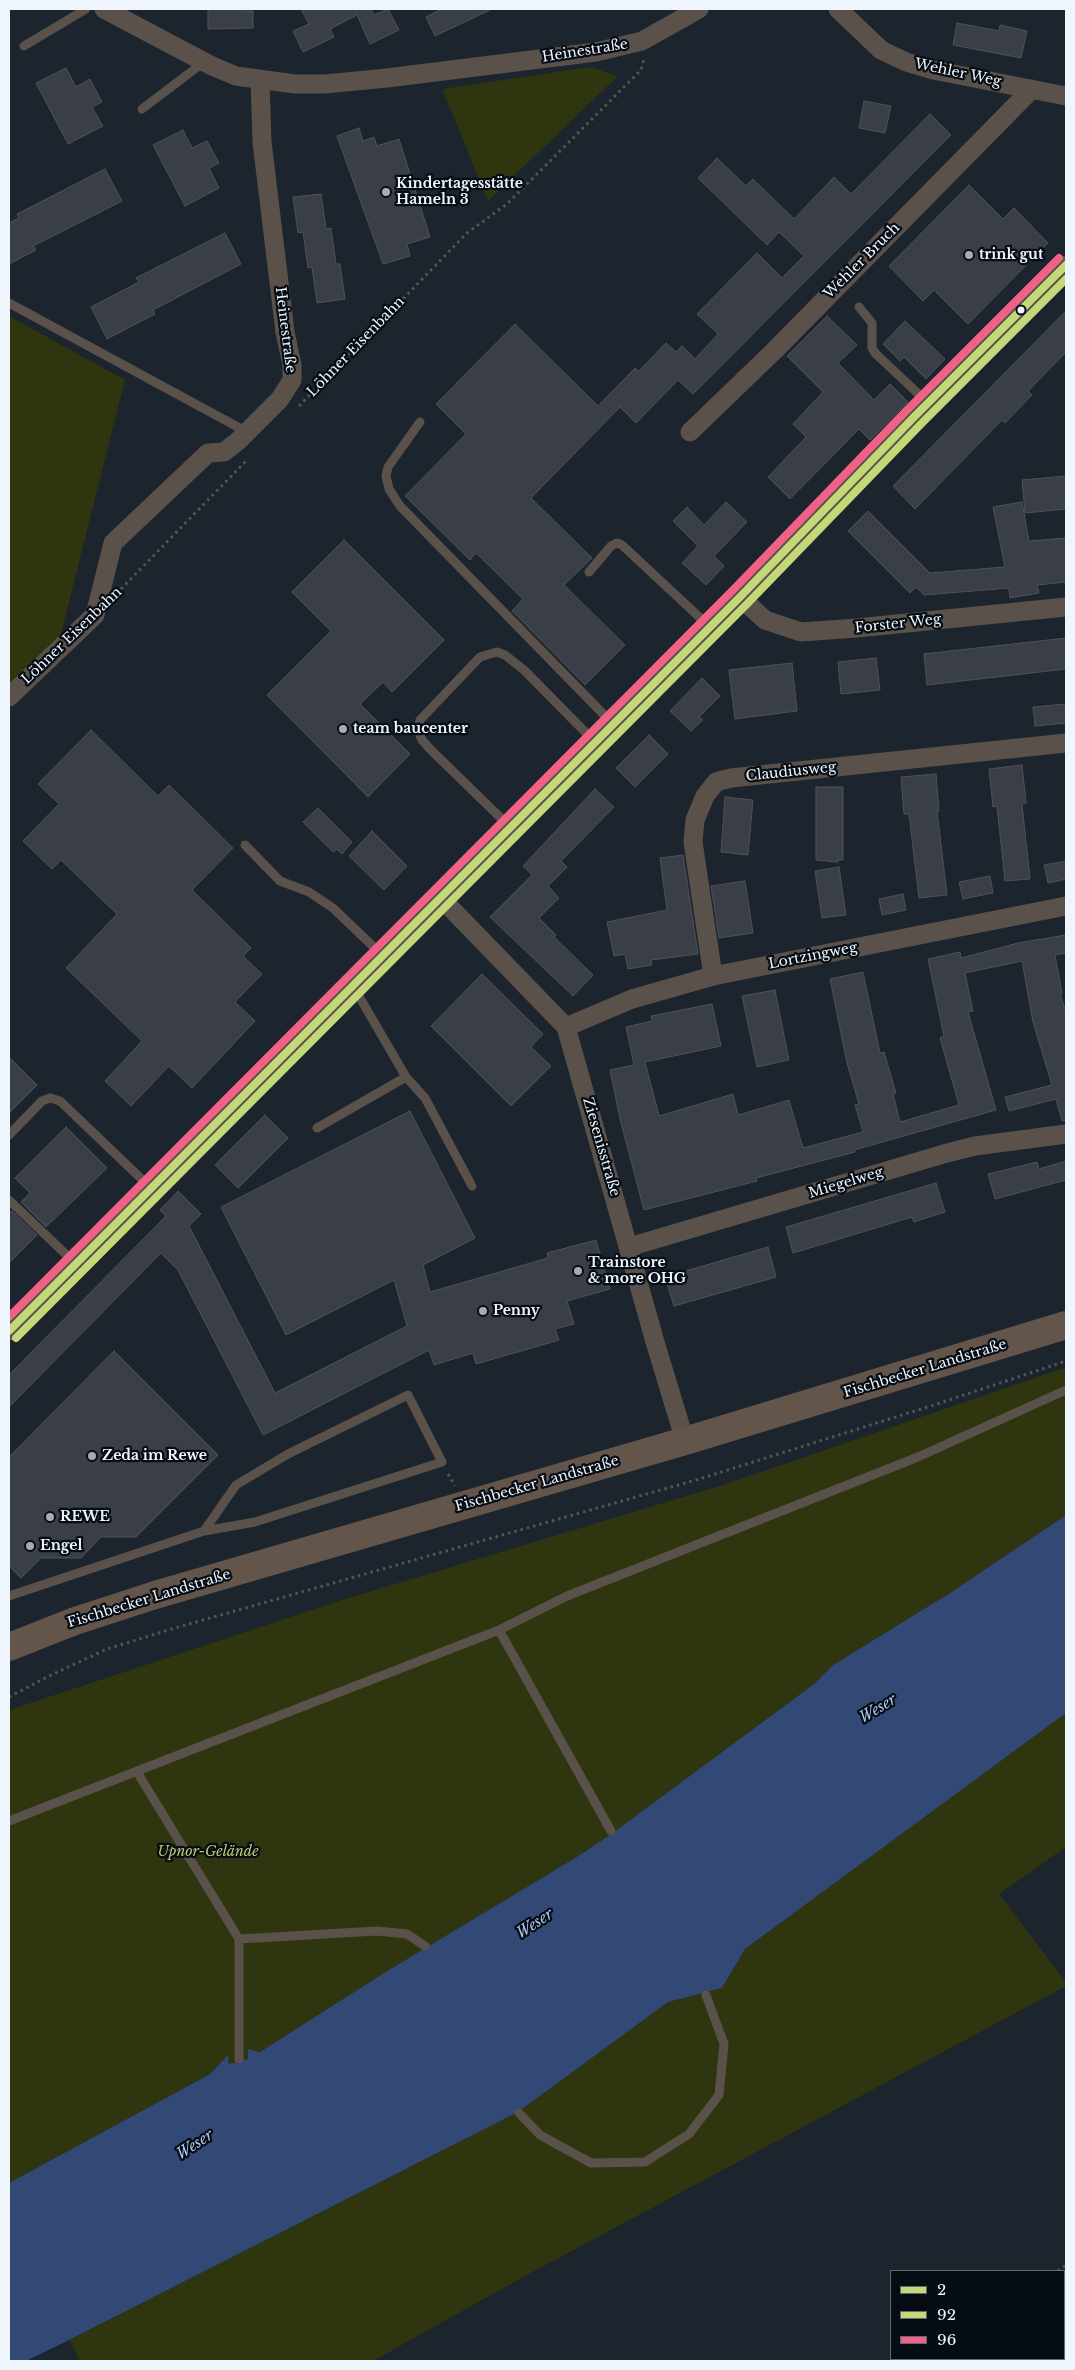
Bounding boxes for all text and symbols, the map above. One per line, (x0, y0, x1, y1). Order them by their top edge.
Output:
street label: Heinestraße (541, 36, 629, 66)
street label: Wehler Weg (913, 56, 1003, 90)
place label: Kindertagesstätte Hameln 3 (396, 176, 523, 208)
marker: Kindertagesstätte Hameln 3 (380, 186, 392, 198)
street label: Wehler Bruch (821, 220, 903, 302)
place label: trink gut (979, 247, 1043, 263)
marker: trink gut (963, 249, 975, 261)
street label: Heinestraße (271, 286, 299, 374)
street label: Löhner Eisenbahn (304, 294, 408, 400)
unlabelled marker (1016, 305, 1026, 315)
street label: Löhner Eisenbahn (19, 584, 125, 688)
street label: Forster Weg (854, 611, 942, 637)
place label: team baucenter (353, 721, 468, 737)
marker: team baucenter (337, 723, 349, 735)
street label: Claudiusweg (745, 759, 837, 785)
street label: Lortzingweg (767, 939, 859, 973)
street label: Ziesenisstraße (579, 1095, 623, 1199)
street label: Miegelweg (807, 1164, 885, 1202)
place label: Trainstore & more OHG (588, 1255, 686, 1288)
marker: Trainstore & more OHG (572, 1265, 584, 1277)
place label: Penny (493, 1303, 540, 1319)
marker: Penny (477, 1305, 489, 1317)
street label: Fischbecker Landstraße (841, 1336, 1009, 1402)
place label: Zeda im Rewe (102, 1448, 207, 1464)
marker: Zeda im Rewe (86, 1450, 98, 1462)
street label: Fischbecker Landstraße (453, 1453, 621, 1515)
place label: REWE (60, 1509, 110, 1525)
marker: REWE (44, 1511, 56, 1523)
place label: Engel (40, 1538, 82, 1554)
marker: Engel (24, 1540, 36, 1552)
street label: Fischbecker Landstraße (65, 1566, 233, 1632)
water label: Weser (856, 1691, 900, 1727)
park label: Upnor-Gelände (157, 1844, 259, 1860)
water label: Weser (513, 1905, 557, 1943)
water label: Weser (173, 2126, 217, 2164)
legend (890, 2270, 1065, 2360)
text: 2 (937, 2280, 946, 2299)
text: 92 (937, 2305, 956, 2324)
text: 96 (937, 2330, 956, 2349)

